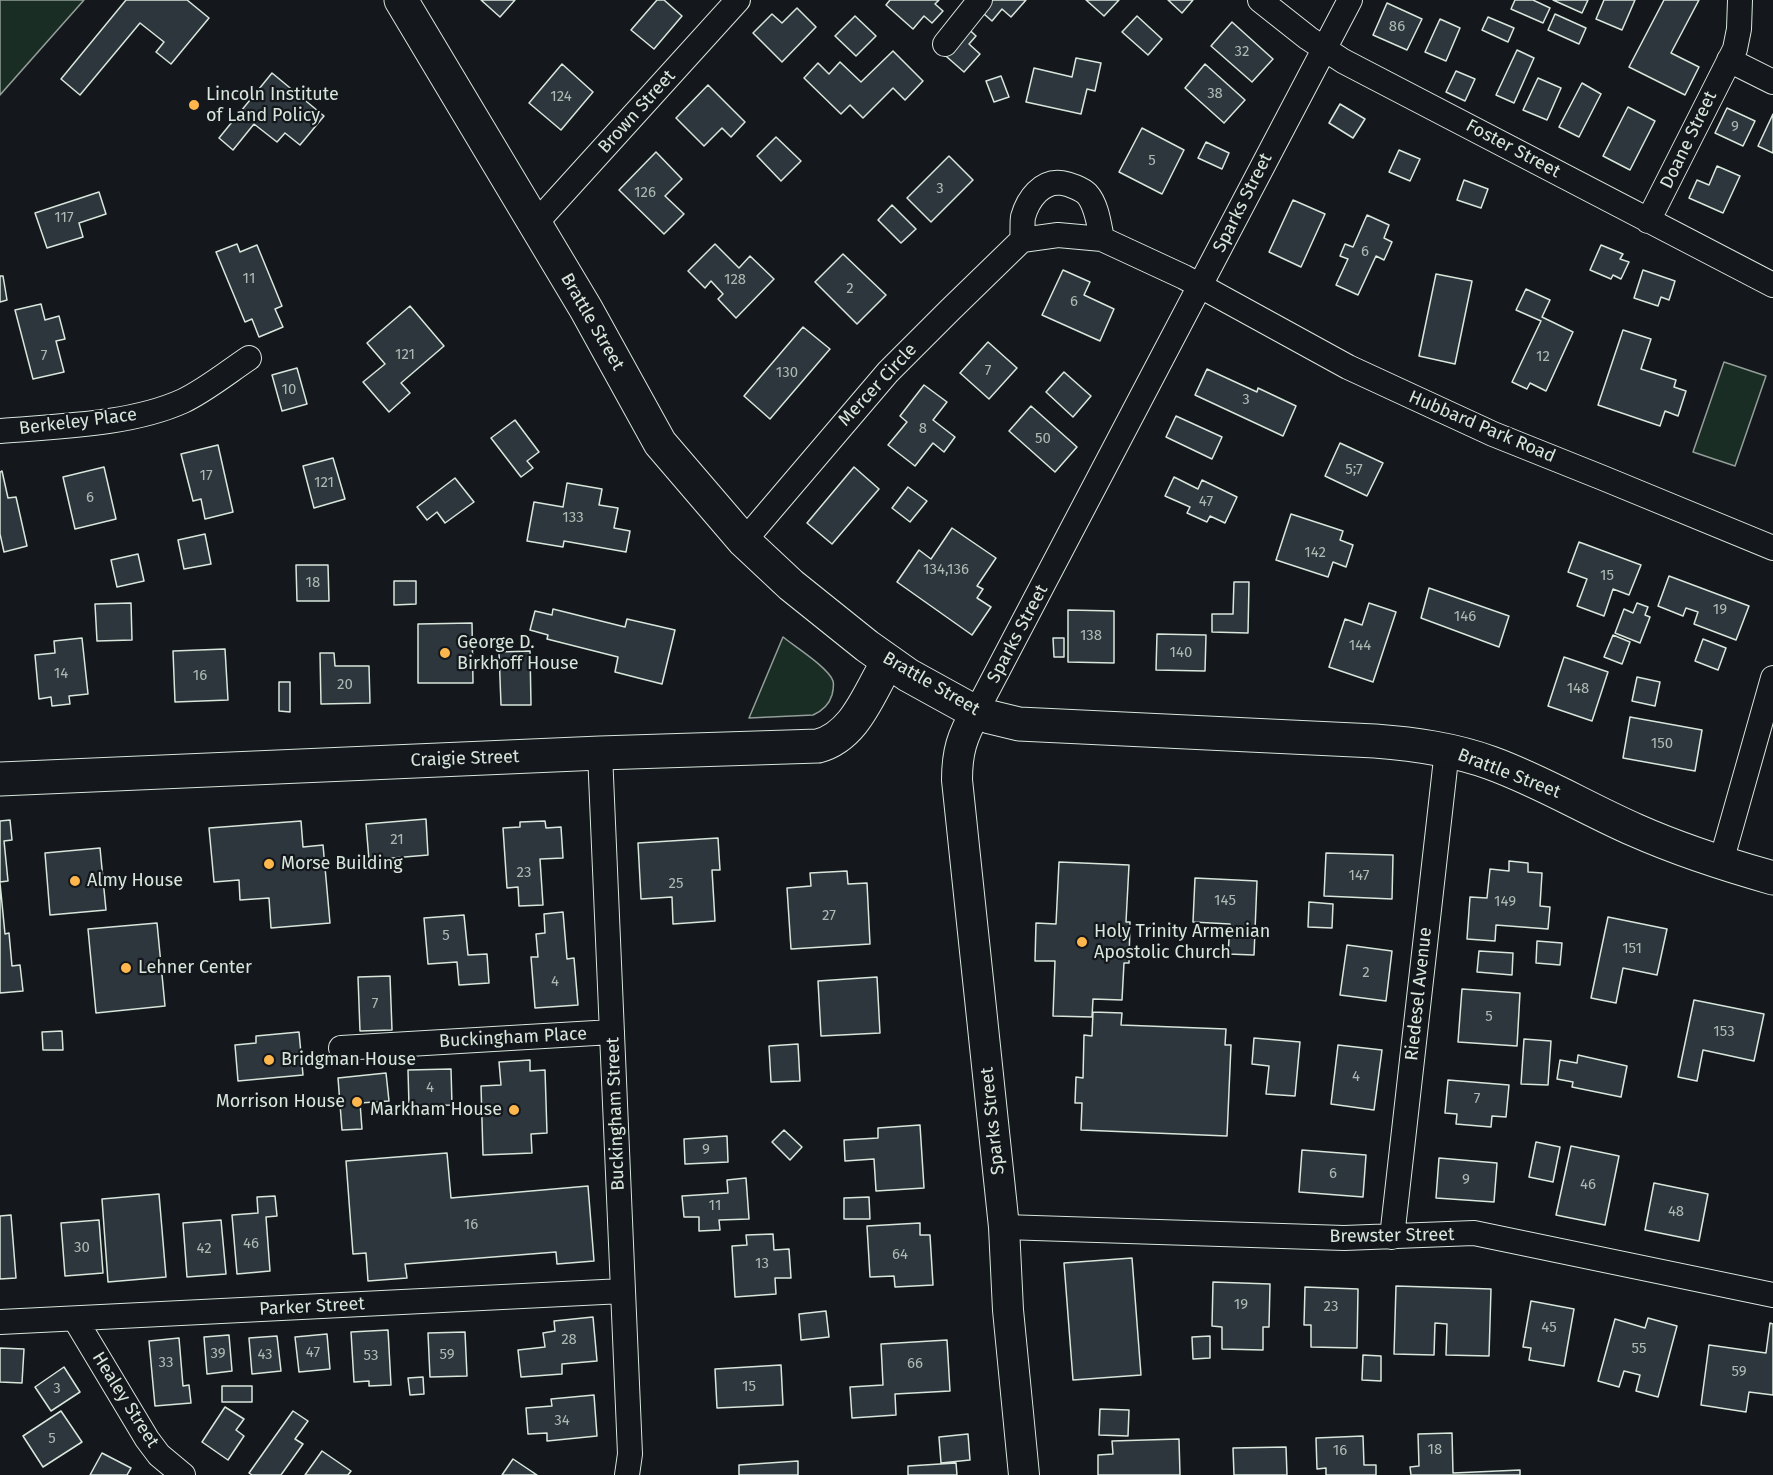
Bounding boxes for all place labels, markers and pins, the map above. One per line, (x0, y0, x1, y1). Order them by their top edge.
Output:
place label: Lincoln Institute of Land Policy (206, 84, 339, 127)
marker: Lincoln Institute of Land Policy (187, 98, 201, 112)
place label: George D. Birkhoff House (457, 632, 579, 674)
marker: George D. Birkhoff House (438, 646, 452, 660)
place label: Morse Building (281, 853, 403, 875)
marker: Morse Building (262, 857, 276, 871)
place label: Almy House (87, 870, 183, 892)
marker: Almy House (68, 874, 82, 888)
place label: Holy Trinity Armenian Apostolic Church (1094, 921, 1270, 964)
marker: Holy Trinity Armenian Apostolic Church (1075, 935, 1089, 949)
place label: Lehner Center (138, 957, 252, 979)
marker: Lehner Center (119, 961, 133, 975)
place label: Bridgman House (281, 1049, 416, 1071)
marker: Bridgman House (262, 1053, 276, 1067)
place label: Morrison House (216, 1091, 345, 1113)
marker: Morrison House (350, 1095, 364, 1109)
place label: Markham House (370, 1099, 502, 1121)
marker: Markham House (507, 1103, 521, 1117)

